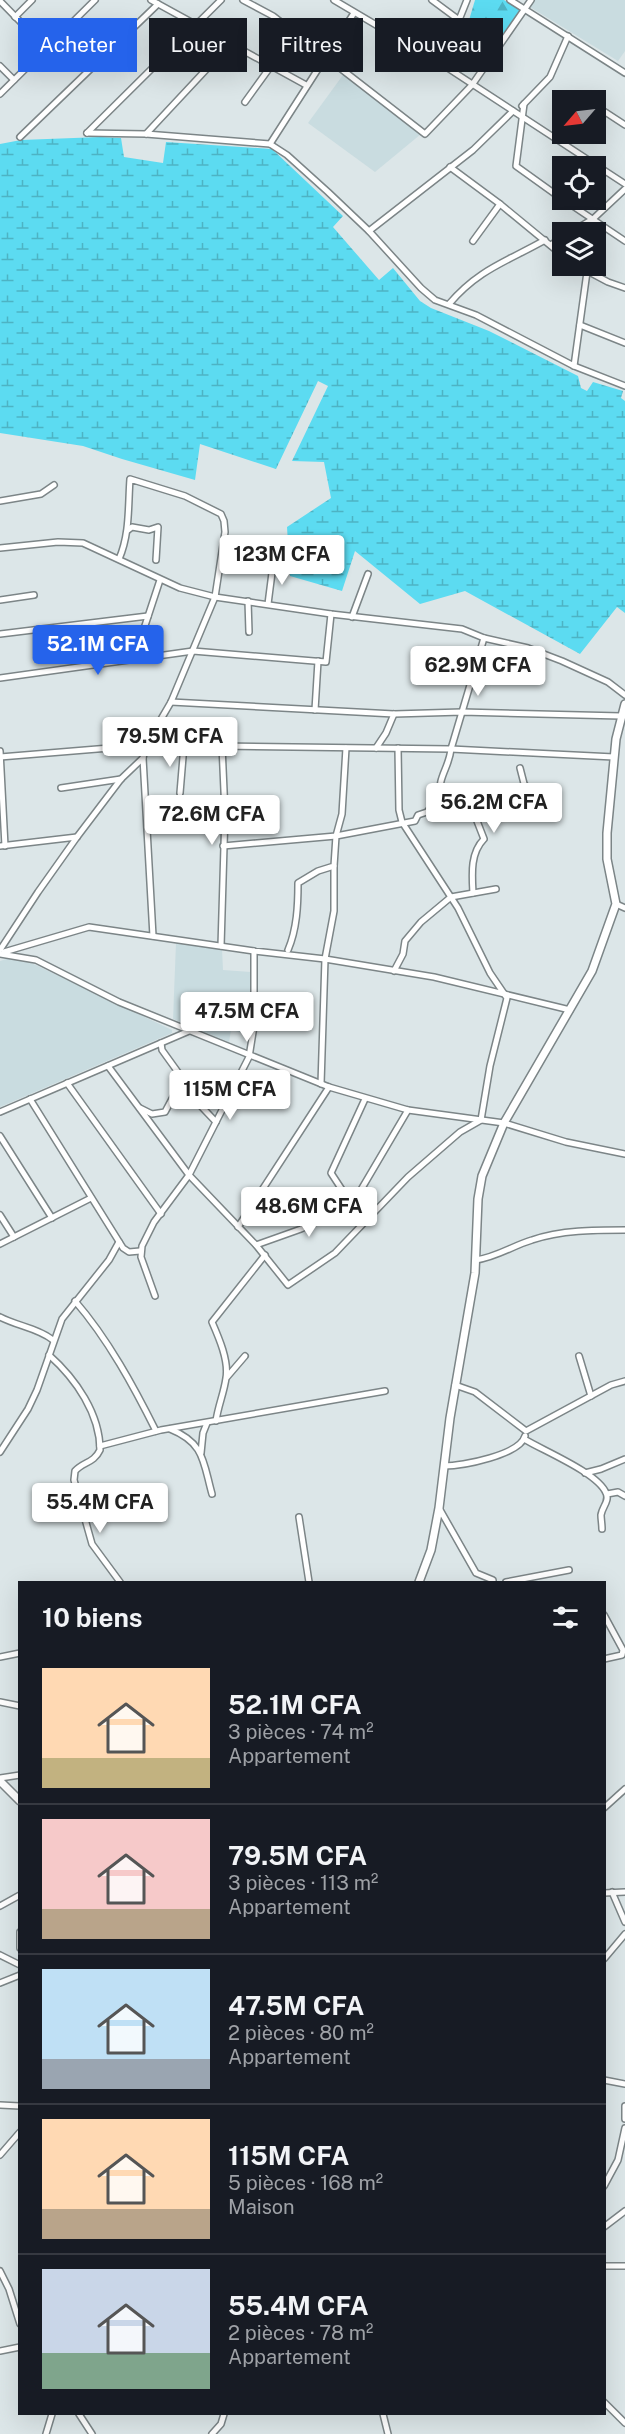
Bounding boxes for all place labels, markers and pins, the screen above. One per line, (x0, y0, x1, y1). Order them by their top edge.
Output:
pin: 123M CFA (220, 535, 344, 586)
pin: 52.1M CFA (29, 625, 167, 676)
pin: 62.9M CFA (409, 646, 547, 697)
pin: 79.5M CFA (101, 717, 239, 768)
pin: 56.2M CFA (425, 783, 563, 834)
pin: 72.6M CFA (143, 795, 281, 846)
pin: 47.5M CFA (178, 992, 316, 1043)
pin: 115M CFA (168, 1070, 292, 1121)
pin: 48.6M CFA (240, 1187, 378, 1238)
pin: 55.4M CFA (31, 1483, 169, 1534)

